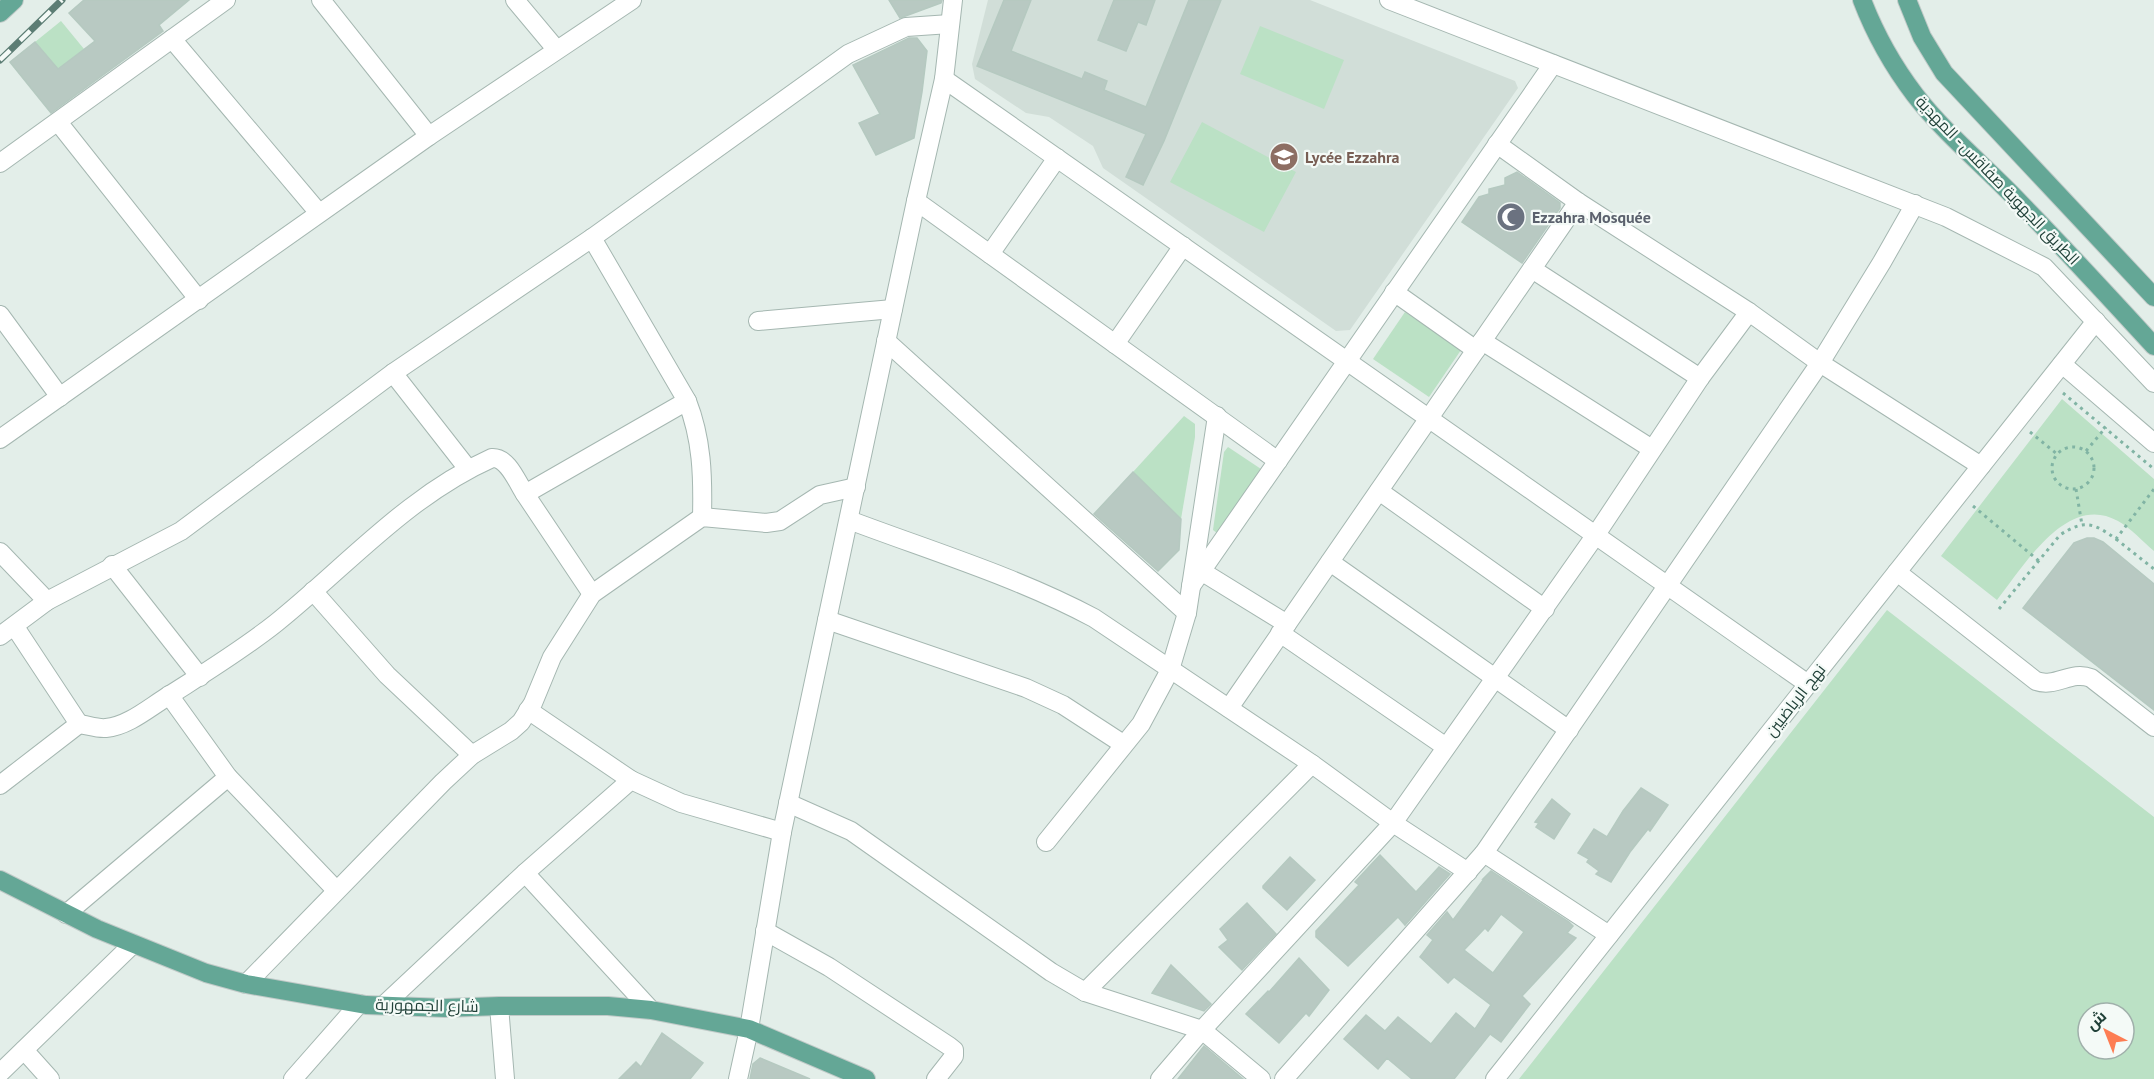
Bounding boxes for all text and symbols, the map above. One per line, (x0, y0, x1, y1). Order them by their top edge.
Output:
street label: الطريق الجهوية صفاقس - المهدية (1911, 91, 2084, 269)
school or university icon: Lycée Ezzahra (1268, 141, 1300, 173)
place label: Lycée Ezzahra (1305, 147, 1400, 167)
mosque icon: Ezzahra Mosquée (1495, 201, 1527, 233)
place label: Ezzahra Mosquée (1532, 207, 1651, 227)
street label: نهج الرياضيين (1760, 660, 1831, 742)
street label: شارع الجمهورية (375, 994, 479, 1018)
north arrow (2076, 1001, 2136, 1061)
text: ش (2082, 1006, 2110, 1034)

